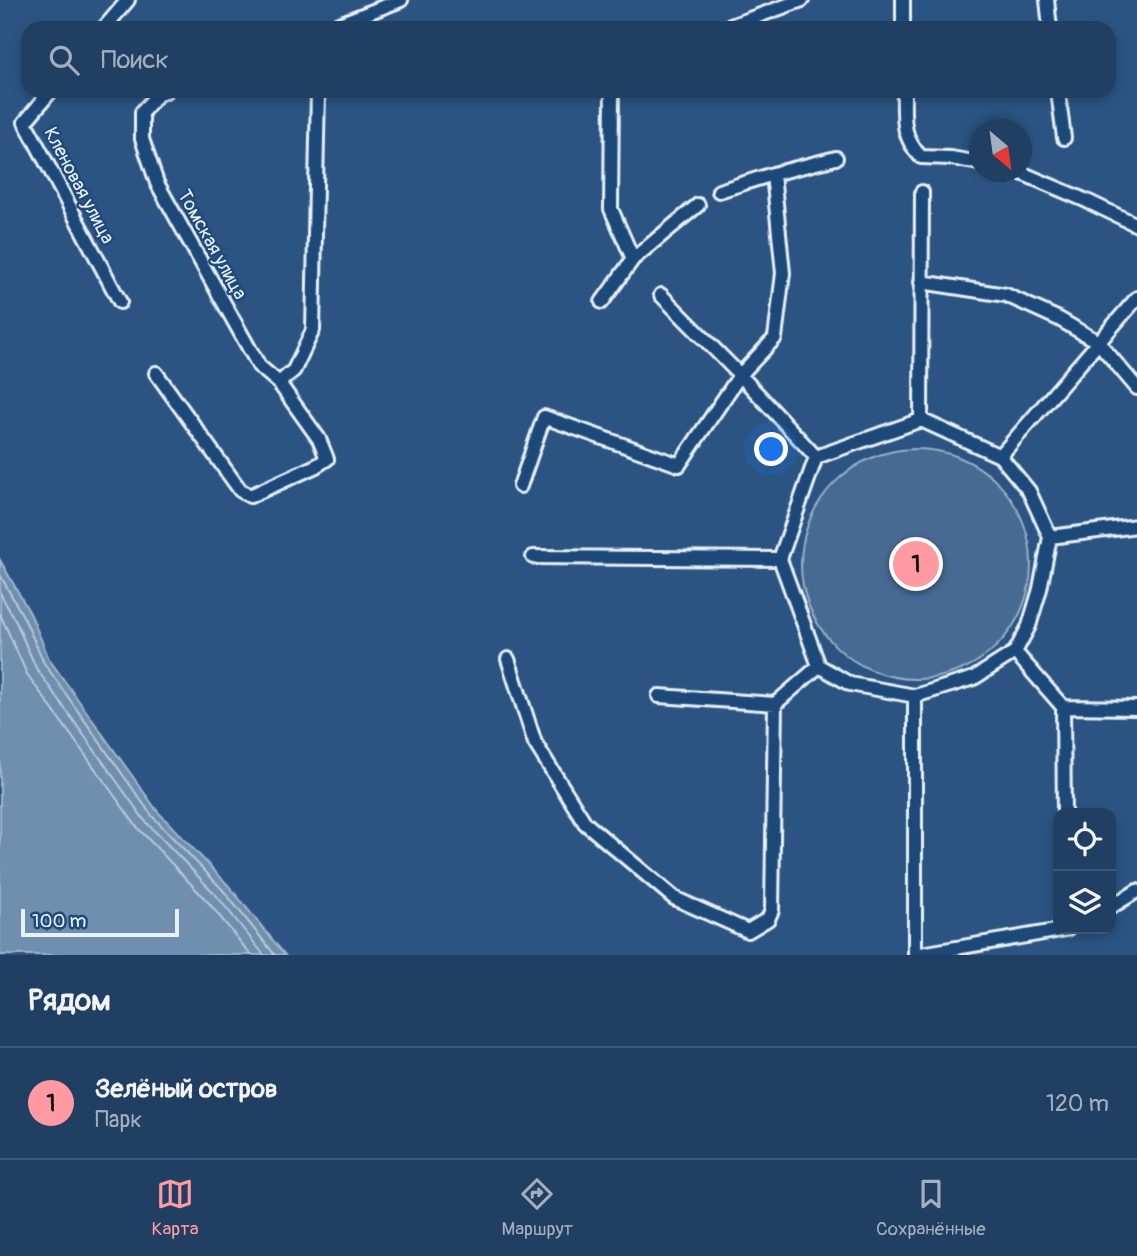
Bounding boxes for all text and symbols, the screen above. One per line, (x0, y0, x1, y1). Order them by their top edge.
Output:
search box (21, 21, 1116, 98)
icon: search (45, 41, 83, 79)
text: Поиск (101, 44, 169, 76)
north arrow (969, 119, 1032, 182)
street label: Кленовая улица (38, 123, 120, 248)
street label: Томская улица (172, 185, 252, 304)
your location (754, 432, 788, 466)
pin: 1 (893, 538, 939, 590)
map controls (1053, 808, 1116, 934)
button: locate (1053, 808, 1116, 871)
button: layers (1053, 871, 1116, 934)
scale bar (21, 906, 178, 938)
text: 100 m (32, 909, 86, 933)
text: Рядом (28, 982, 111, 1019)
text: Зелёный остров (95, 1073, 278, 1105)
text: 1 (47, 1089, 56, 1118)
text: 120 m (1046, 1089, 1109, 1118)
text: Парк (95, 1105, 142, 1134)
tab: Карта (151, 1175, 199, 1241)
tab: Маршрут (502, 1175, 573, 1241)
tab: Сохранённые (876, 1175, 986, 1241)

